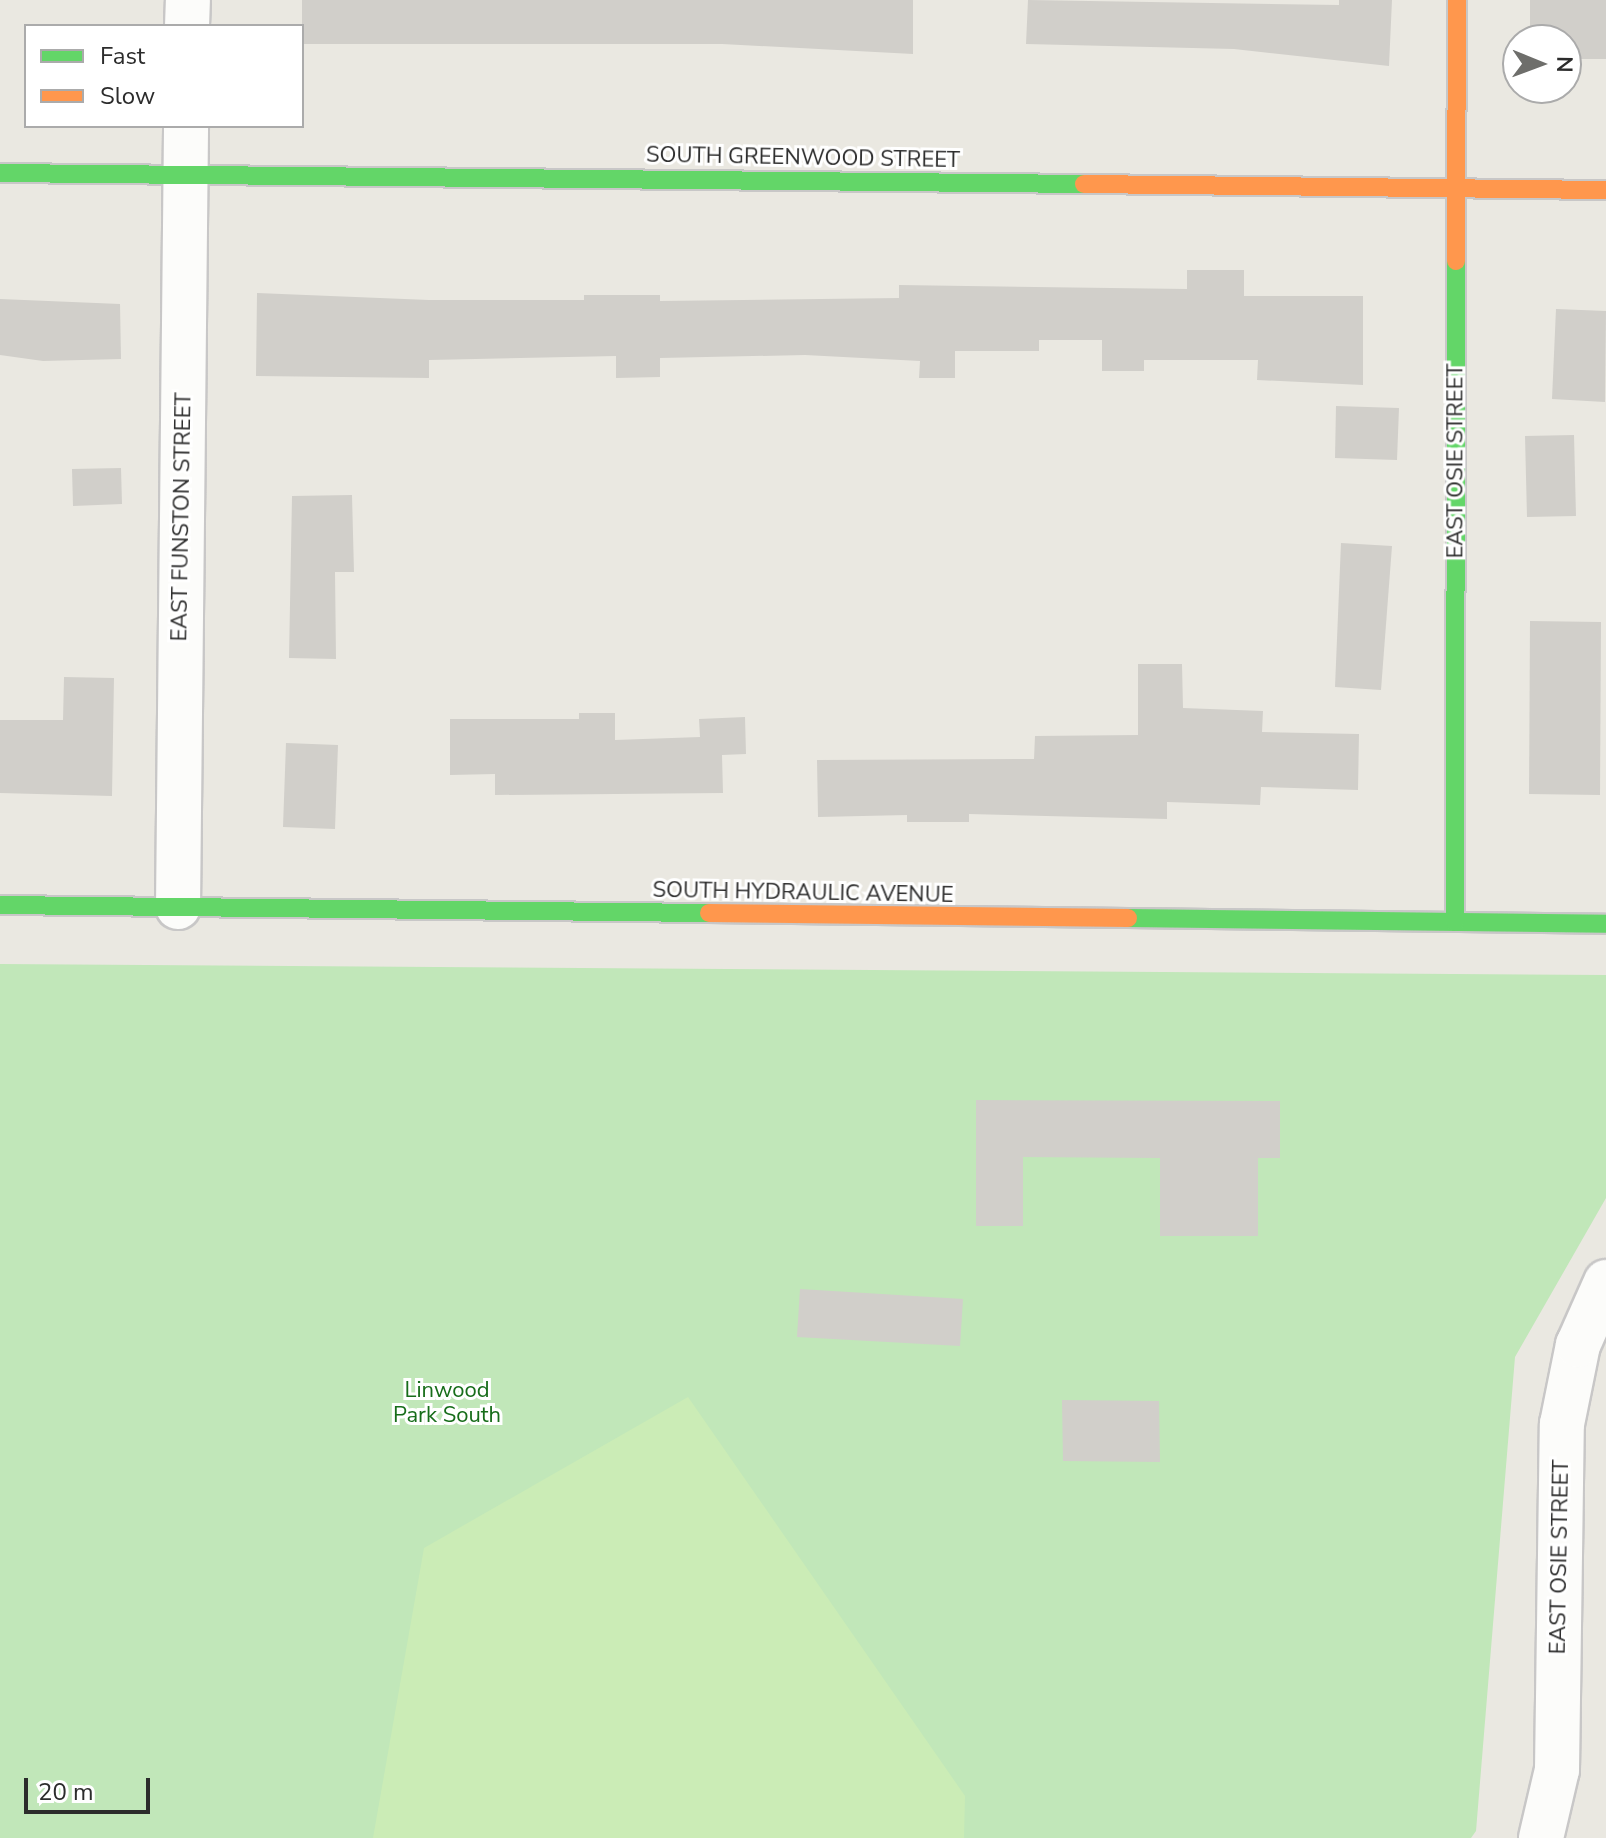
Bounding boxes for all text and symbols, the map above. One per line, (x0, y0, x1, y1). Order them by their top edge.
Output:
legend (24, 24, 304, 128)
north arrow (1502, 24, 1582, 104)
text: Fast (100, 40, 145, 72)
text: N (1549, 56, 1579, 73)
text: Slow (100, 80, 155, 112)
street label: SOUTH GREENWOOD STREET (646, 142, 960, 174)
street label: EAST OSIE STREET (1443, 364, 1469, 558)
street label: EAST FUNSTON STREET (167, 392, 197, 642)
street label: SOUTH HYDRAULIC AVENUE (652, 877, 954, 909)
park label: Linwood Park South (393, 1377, 501, 1428)
street label: EAST OSIE STREET (1545, 1459, 1575, 1655)
scale bar (28, 1762, 154, 1812)
text: 20 m (38, 1776, 94, 1808)

